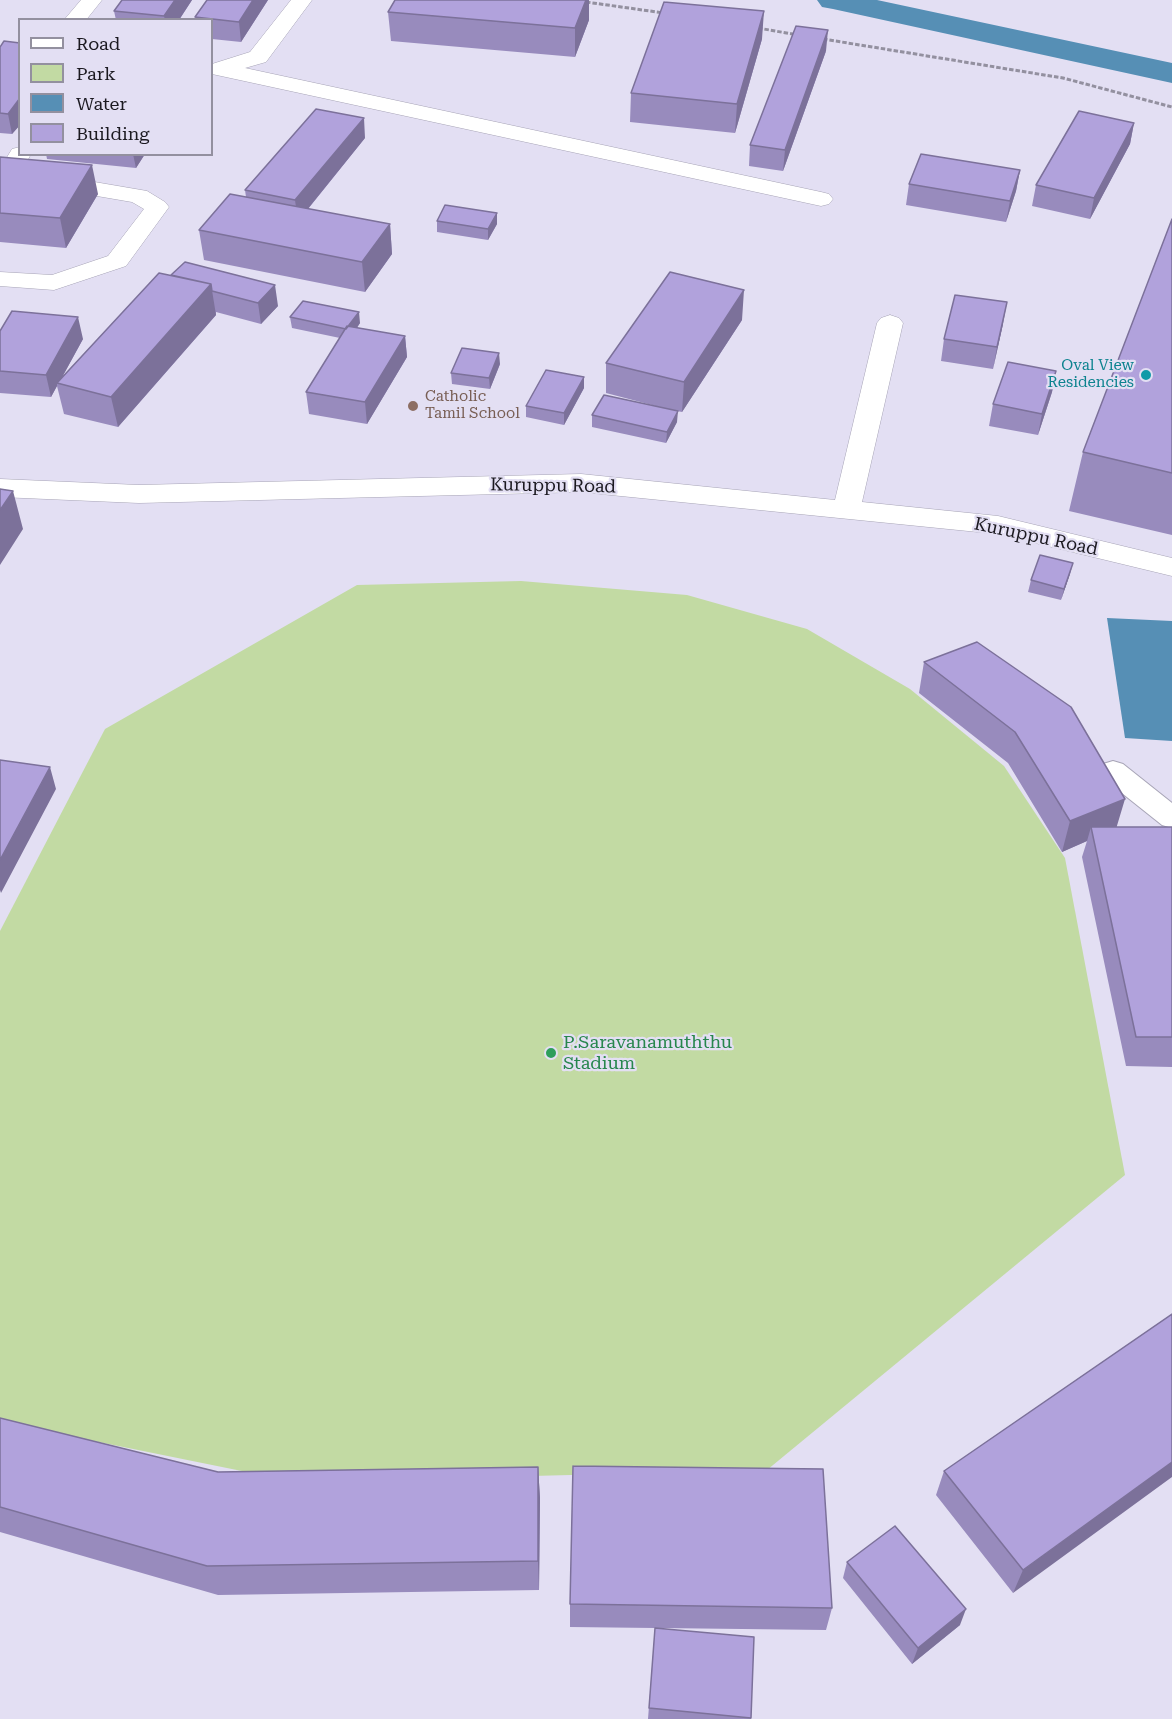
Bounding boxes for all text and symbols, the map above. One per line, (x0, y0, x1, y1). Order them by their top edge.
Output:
legend (18, 18, 213, 156)
text: Road (76, 33, 120, 54)
text: Park (76, 63, 116, 84)
text: Water (76, 93, 127, 114)
text: Building (76, 123, 150, 144)
place label: Oval View Residencies (1048, 357, 1134, 392)
marker: Oval View Residencies (1139, 368, 1153, 382)
place label: Catholic Tamil School (425, 388, 520, 423)
marker: Catholic Tamil School (406, 399, 420, 413)
street label: Kuruppu Road (490, 474, 616, 498)
street label: Kuruppu Road (972, 513, 1100, 561)
place label: P.Saravanamuththu Stadium (563, 1032, 732, 1074)
marker: P.Saravanamuththu Stadium (544, 1046, 558, 1060)

